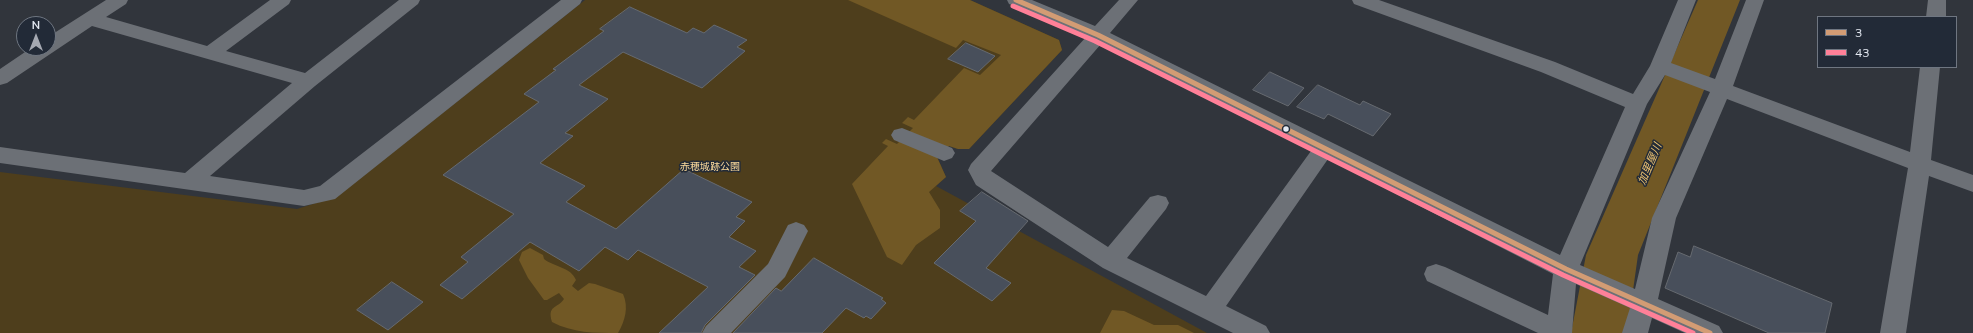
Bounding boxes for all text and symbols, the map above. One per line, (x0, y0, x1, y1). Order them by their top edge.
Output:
north arrow (16, 16, 56, 56)
legend (1817, 16, 1957, 68)
text: N (32, 18, 40, 32)
text: 3 (1855, 25, 1862, 40)
text: 43 (1855, 45, 1869, 60)
unlabelled marker (1281, 124, 1291, 134)
water label: 加里屋川 (1635, 141, 1665, 187)
park label: 赤穂城跡公園 (680, 161, 740, 173)

